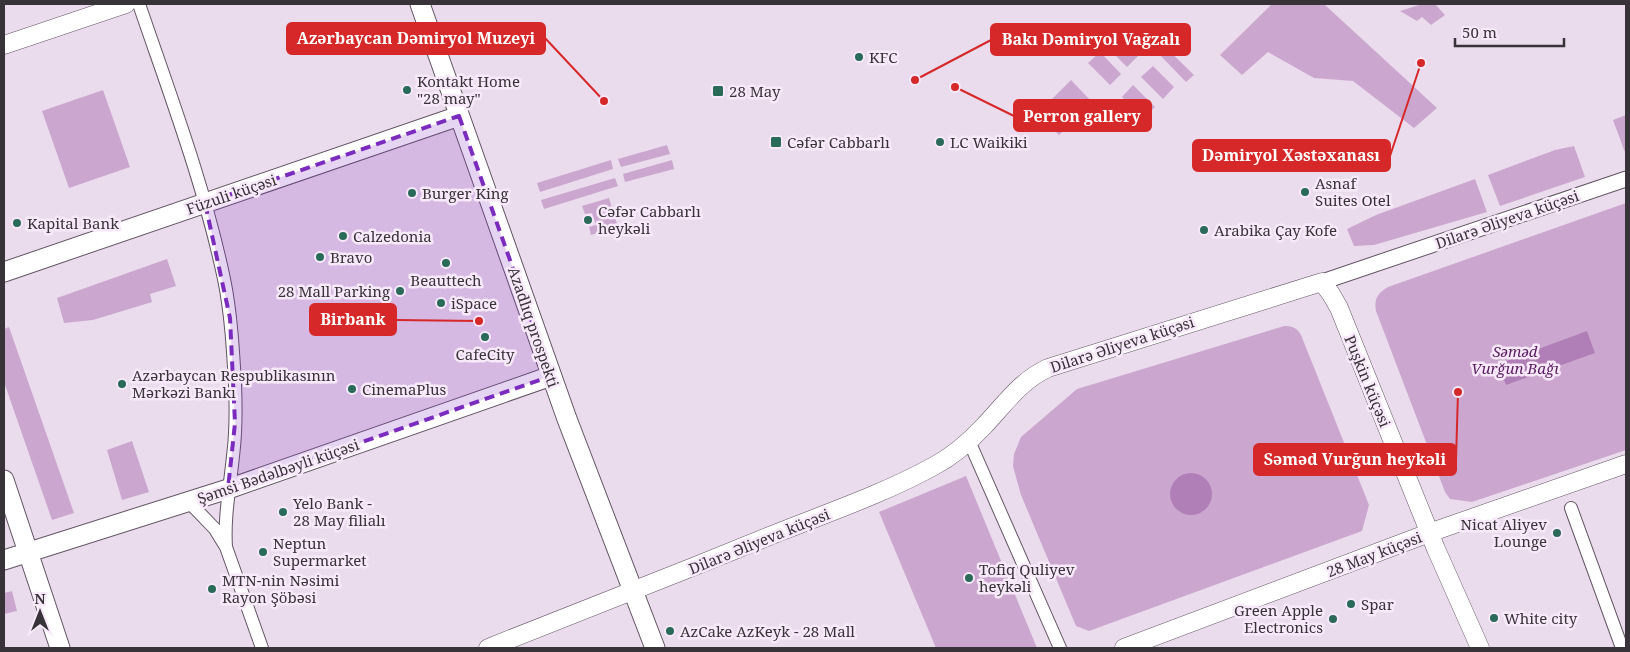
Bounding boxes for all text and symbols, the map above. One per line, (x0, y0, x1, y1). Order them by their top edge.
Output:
scale bar (1455, 15, 1564, 47)
text: 50 m (1462, 22, 1497, 42)
callout: Azərbaycan Dəmiryol Muzeyi (287, 23, 545, 54)
callout: Bakı Dəmiryol Vağzalı (991, 24, 1190, 55)
text: Azərbaycan Dəmiryol Muzeyi (297, 27, 536, 49)
text: Bakı Dəmiryol Vağzalı (1002, 28, 1181, 50)
place label: KFC (869, 47, 898, 67)
marker: KFC (853, 51, 865, 63)
place label: Kontakt Home "28 may" (417, 71, 520, 108)
place label: 28 May (729, 81, 781, 101)
marker: Kontakt Home "28 may" (401, 84, 413, 96)
marker: 28 May (711, 84, 725, 98)
callout: Perron gallery (1014, 100, 1151, 131)
text: Perron gallery (1023, 105, 1141, 127)
place label: Cəfər Cabbarlı (787, 132, 890, 152)
place label: LC Waikiki (950, 132, 1028, 152)
marker: Cəfər Cabbarlı (769, 135, 783, 149)
marker: LC Waikiki (934, 136, 946, 148)
callout: Dəmiryol Xəstəxanası (1193, 140, 1390, 171)
text: Dəmiryol Xəstəxanası (1202, 144, 1380, 166)
street label: Füzuli küçəsi (183, 169, 279, 219)
place label: Asnaf Suites Otel (1315, 173, 1391, 210)
place label: Burger King (422, 183, 509, 203)
street label: Dilarə Əliyeva küçəsi (1433, 185, 1582, 253)
marker: Asnaf Suites Otel (1299, 186, 1311, 198)
marker: Burger King (406, 187, 418, 199)
place label: Cəfər Cabbarlı heykəli (598, 201, 701, 238)
place label: Kapital Bank (27, 213, 119, 233)
marker: Cəfər Cabbarlı heykəli (582, 214, 594, 226)
marker: Kapital Bank (11, 217, 23, 229)
place label: Arabika Çay Kofe (1214, 220, 1337, 240)
marker: Arabika Çay Kofe (1198, 224, 1210, 236)
place label: Calzedonia (353, 226, 432, 246)
marker: Calzedonia (337, 230, 349, 242)
place label: Bravo (330, 247, 372, 267)
marker: Bravo (314, 251, 326, 263)
marker: Beauttech (440, 257, 452, 269)
street label: Azadlıq prospekti (504, 264, 564, 390)
place label: Beauttech (410, 270, 482, 290)
place label: 28 Mall Parking (278, 281, 390, 301)
marker: 28 Mall Parking (394, 285, 406, 297)
place label: iSpace (451, 293, 497, 313)
marker: iSpace (435, 297, 447, 309)
callout: Birbank (310, 304, 396, 335)
text: Birbank (320, 308, 387, 330)
street label: Dilarə Əliyeva küçəsi (1047, 311, 1197, 377)
marker: CafeCity (479, 331, 491, 343)
street label: Puşkin küçəsi (1340, 332, 1396, 430)
park label: Səməd Vurğun Bağı (1471, 341, 1559, 378)
place label: CafeCity (456, 344, 515, 364)
place label: Azərbaycan Respublikasının Mərkəzi Bankı (132, 365, 336, 402)
marker: Azərbaycan Respublikasının Mərkəzi Bankı (116, 378, 128, 390)
place label: CinemaPlus (362, 379, 447, 399)
marker: CinemaPlus (346, 383, 358, 395)
street label: Şəmsi Bədəlbəyli küçəsi (194, 434, 362, 508)
callout: Səməd Vurğun heykəli (1254, 444, 1456, 475)
text: Səməd Vurğun heykəli (1264, 448, 1446, 470)
place label: Yelo Bank - 28 May filialı (292, 493, 386, 530)
street label: Dilarə Əliyeva küçəsi (686, 503, 833, 578)
marker: Yelo Bank - 28 May filialı (277, 506, 289, 518)
place label: Nicat Aliyev Lounge (1461, 514, 1547, 551)
street label: 28 May küçəsi (1323, 527, 1425, 581)
marker: Nicat Aliyev Lounge (1551, 527, 1563, 539)
place label: Neptun Supermarket (273, 533, 366, 570)
marker: Neptun Supermarket (257, 546, 269, 558)
place label: Tofiq Quliyev heykəli (979, 559, 1075, 596)
place label: MTN-nin Nəsimi Rayon Şöbəsi (222, 570, 340, 607)
marker: Tofiq Quliyev heykəli (963, 572, 975, 584)
marker: MTN-nin Nəsimi Rayon Şöbəsi (206, 583, 218, 595)
north arrow (15, 587, 65, 637)
text: N (34, 589, 46, 608)
place label: Spar (1361, 594, 1394, 614)
marker: Spar (1345, 598, 1357, 610)
place label: Green Apple Electronics (1234, 600, 1323, 637)
place label: White city (1504, 608, 1578, 628)
marker: White city (1488, 612, 1500, 624)
marker: Green Apple Electronics (1327, 613, 1339, 625)
place label: AzCake AzKeyk - 28 Mall (680, 621, 855, 641)
marker: AzCake AzKeyk - 28 Mall (664, 625, 676, 637)

